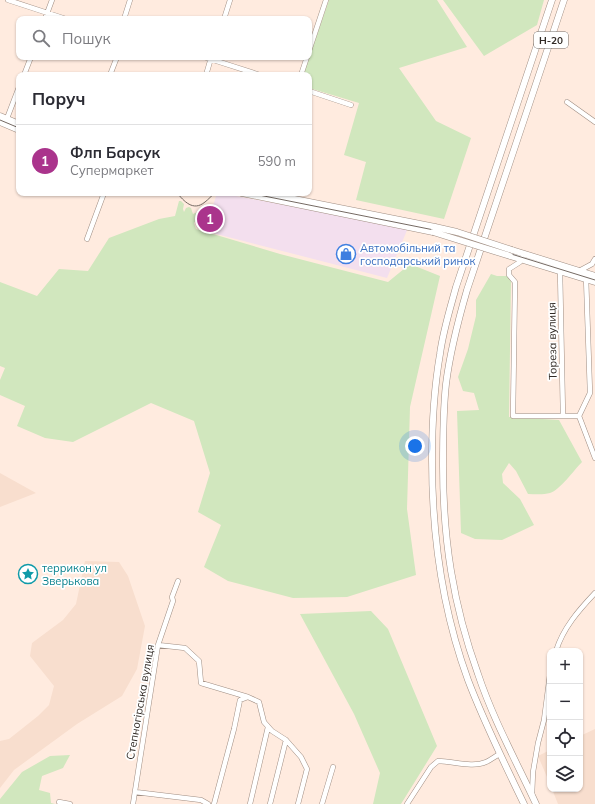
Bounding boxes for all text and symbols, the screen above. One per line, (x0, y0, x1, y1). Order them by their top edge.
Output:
search box (16, 16, 312, 60)
icon: search (30, 27, 52, 49)
text: Пошук (62, 29, 111, 48)
road number: Н-20 (534, 32, 568, 48)
text: Поруч (32, 88, 85, 109)
text: Флп Барсук (70, 143, 160, 162)
text: 1 (41, 153, 49, 169)
text: 590 m (258, 153, 296, 169)
text: Супермаркет (70, 162, 153, 178)
pin: 1 (197, 204, 223, 234)
place label: Автомобільний та господарський ринок (360, 241, 476, 268)
shop icon: Автомобільний та господарський ринок (335, 243, 357, 265)
street label: Тореза вулиця (544, 302, 560, 380)
your location (405, 436, 425, 456)
place label: террикон ул Зверькова (42, 561, 107, 588)
place icon: террикон ул Зверькова (17, 563, 39, 585)
street label: Степногірська вулиця (123, 643, 157, 761)
map controls (547, 648, 583, 792)
button: + (547, 648, 583, 684)
button: − (547, 684, 583, 720)
button: locate (547, 720, 583, 756)
button: layers (547, 756, 583, 792)

